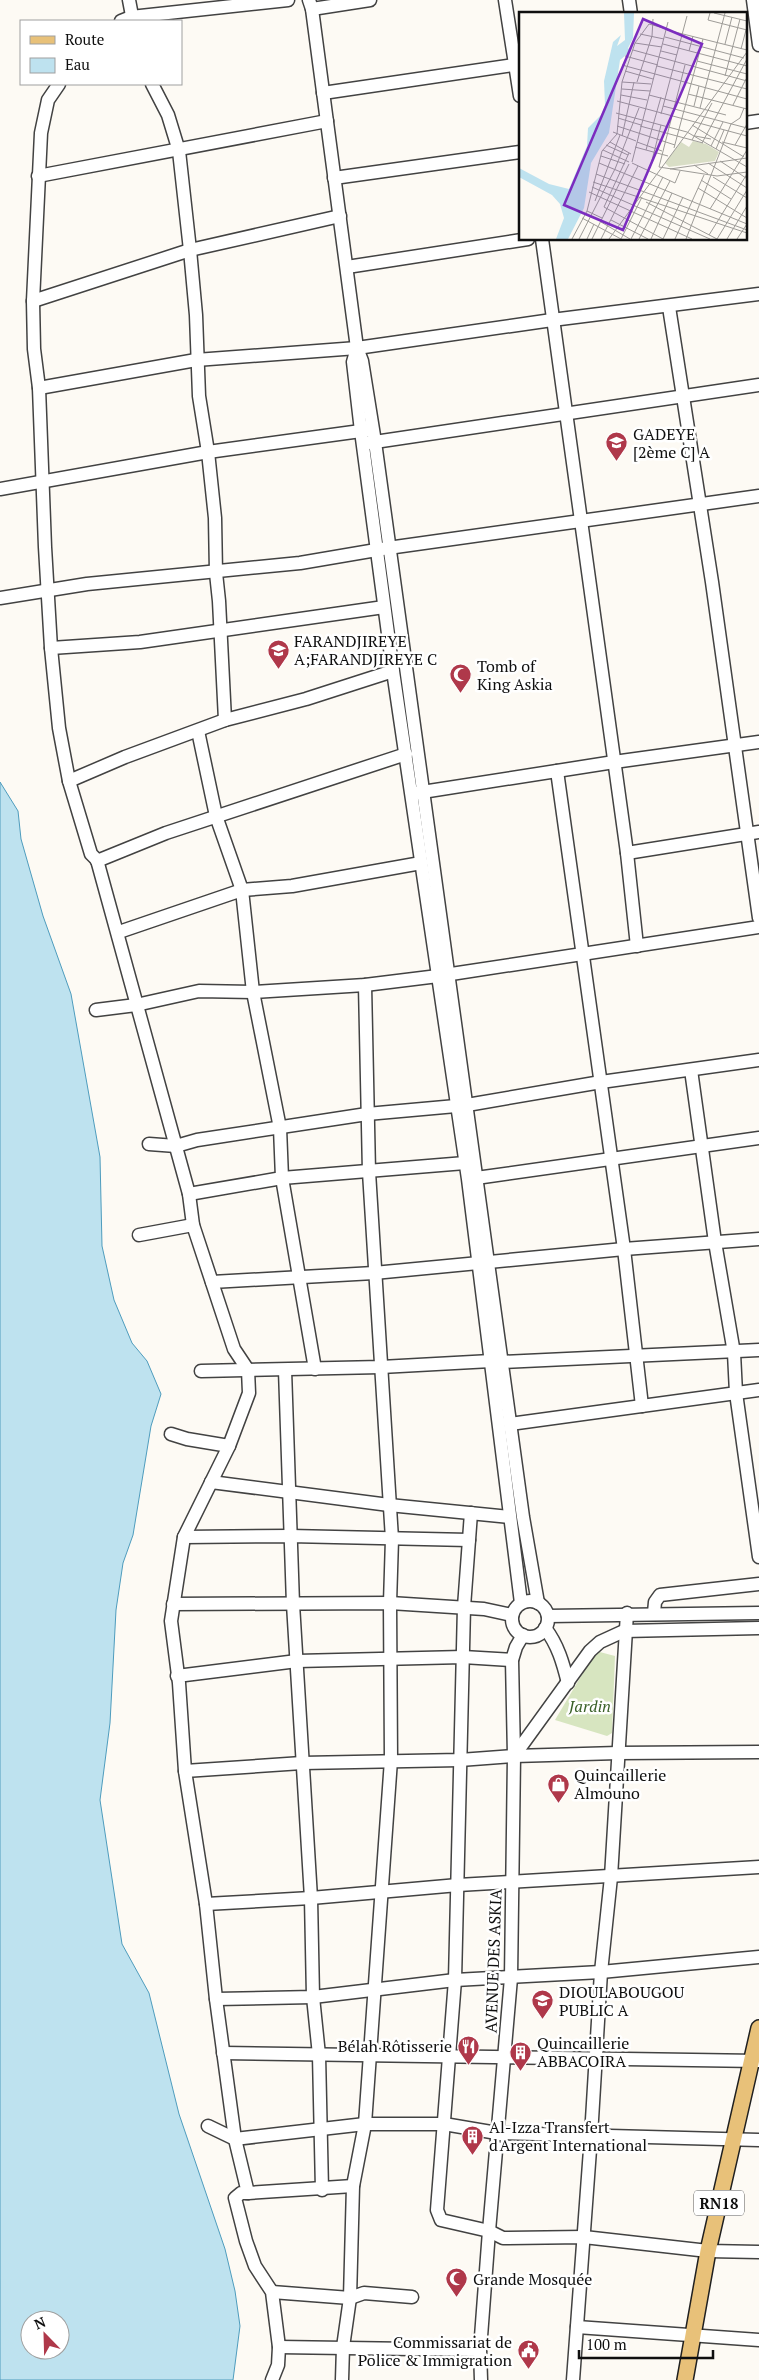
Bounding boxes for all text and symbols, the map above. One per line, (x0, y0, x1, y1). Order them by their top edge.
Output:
inset map (519, 12, 746, 240)
legend (20, 20, 182, 85)
text: Route (65, 29, 104, 49)
text: Eau (65, 54, 90, 74)
place label: GADEYE [2ème C] A (633, 423, 710, 463)
school or university icon: GADEYE [2ème C] A (605, 431, 629, 462)
place label: FARANDJIREYE A;FARANDJIREYE C (294, 630, 437, 670)
school or university icon: FARANDJIREYE A;FARANDJIREYE C (266, 638, 290, 669)
place label: Tomb of King Askia (477, 655, 553, 695)
mosque icon: Tomb of King Askia (449, 663, 473, 694)
park label: Jardin (568, 1695, 611, 1717)
place label: Quincaillerie Almouno (574, 1764, 666, 1804)
shop icon: Quincaillerie Almouno (546, 1772, 570, 1803)
street label: AVENUE DES ASKIA (479, 1888, 507, 2034)
place label: DIOULABOUGOU PUBLIC A (559, 1981, 685, 2021)
school or university icon: DIOULABOUGOU PUBLIC A (531, 1989, 555, 2020)
place label: Quincaillerie ABBACOIRA (537, 2032, 629, 2072)
restaurant icon: Bélah Rôtisserie (456, 2034, 480, 2065)
place label: Bélah Rôtisserie (338, 2035, 452, 2057)
building icon: Quincaillerie ABBACOIRA (509, 2040, 533, 2071)
place label: Al-Izza Transfert d'Argent International (489, 2116, 647, 2156)
building icon: Al-Izza Transfert d'Argent International (461, 2124, 485, 2155)
road number: RN18 (694, 2190, 744, 2216)
mosque icon: Grande Mosquée (445, 2267, 469, 2298)
place label: Grande Mosquée (473, 2268, 592, 2290)
north arrow (20, 2310, 70, 2360)
text: N (31, 2312, 49, 2333)
scale bar (579, 2328, 713, 2360)
place label: Commissariat de Police & Immigration (358, 2331, 512, 2371)
text: 100 m (586, 2334, 627, 2354)
public building icon: Commissariat de Police & Immigration (516, 2339, 540, 2370)

